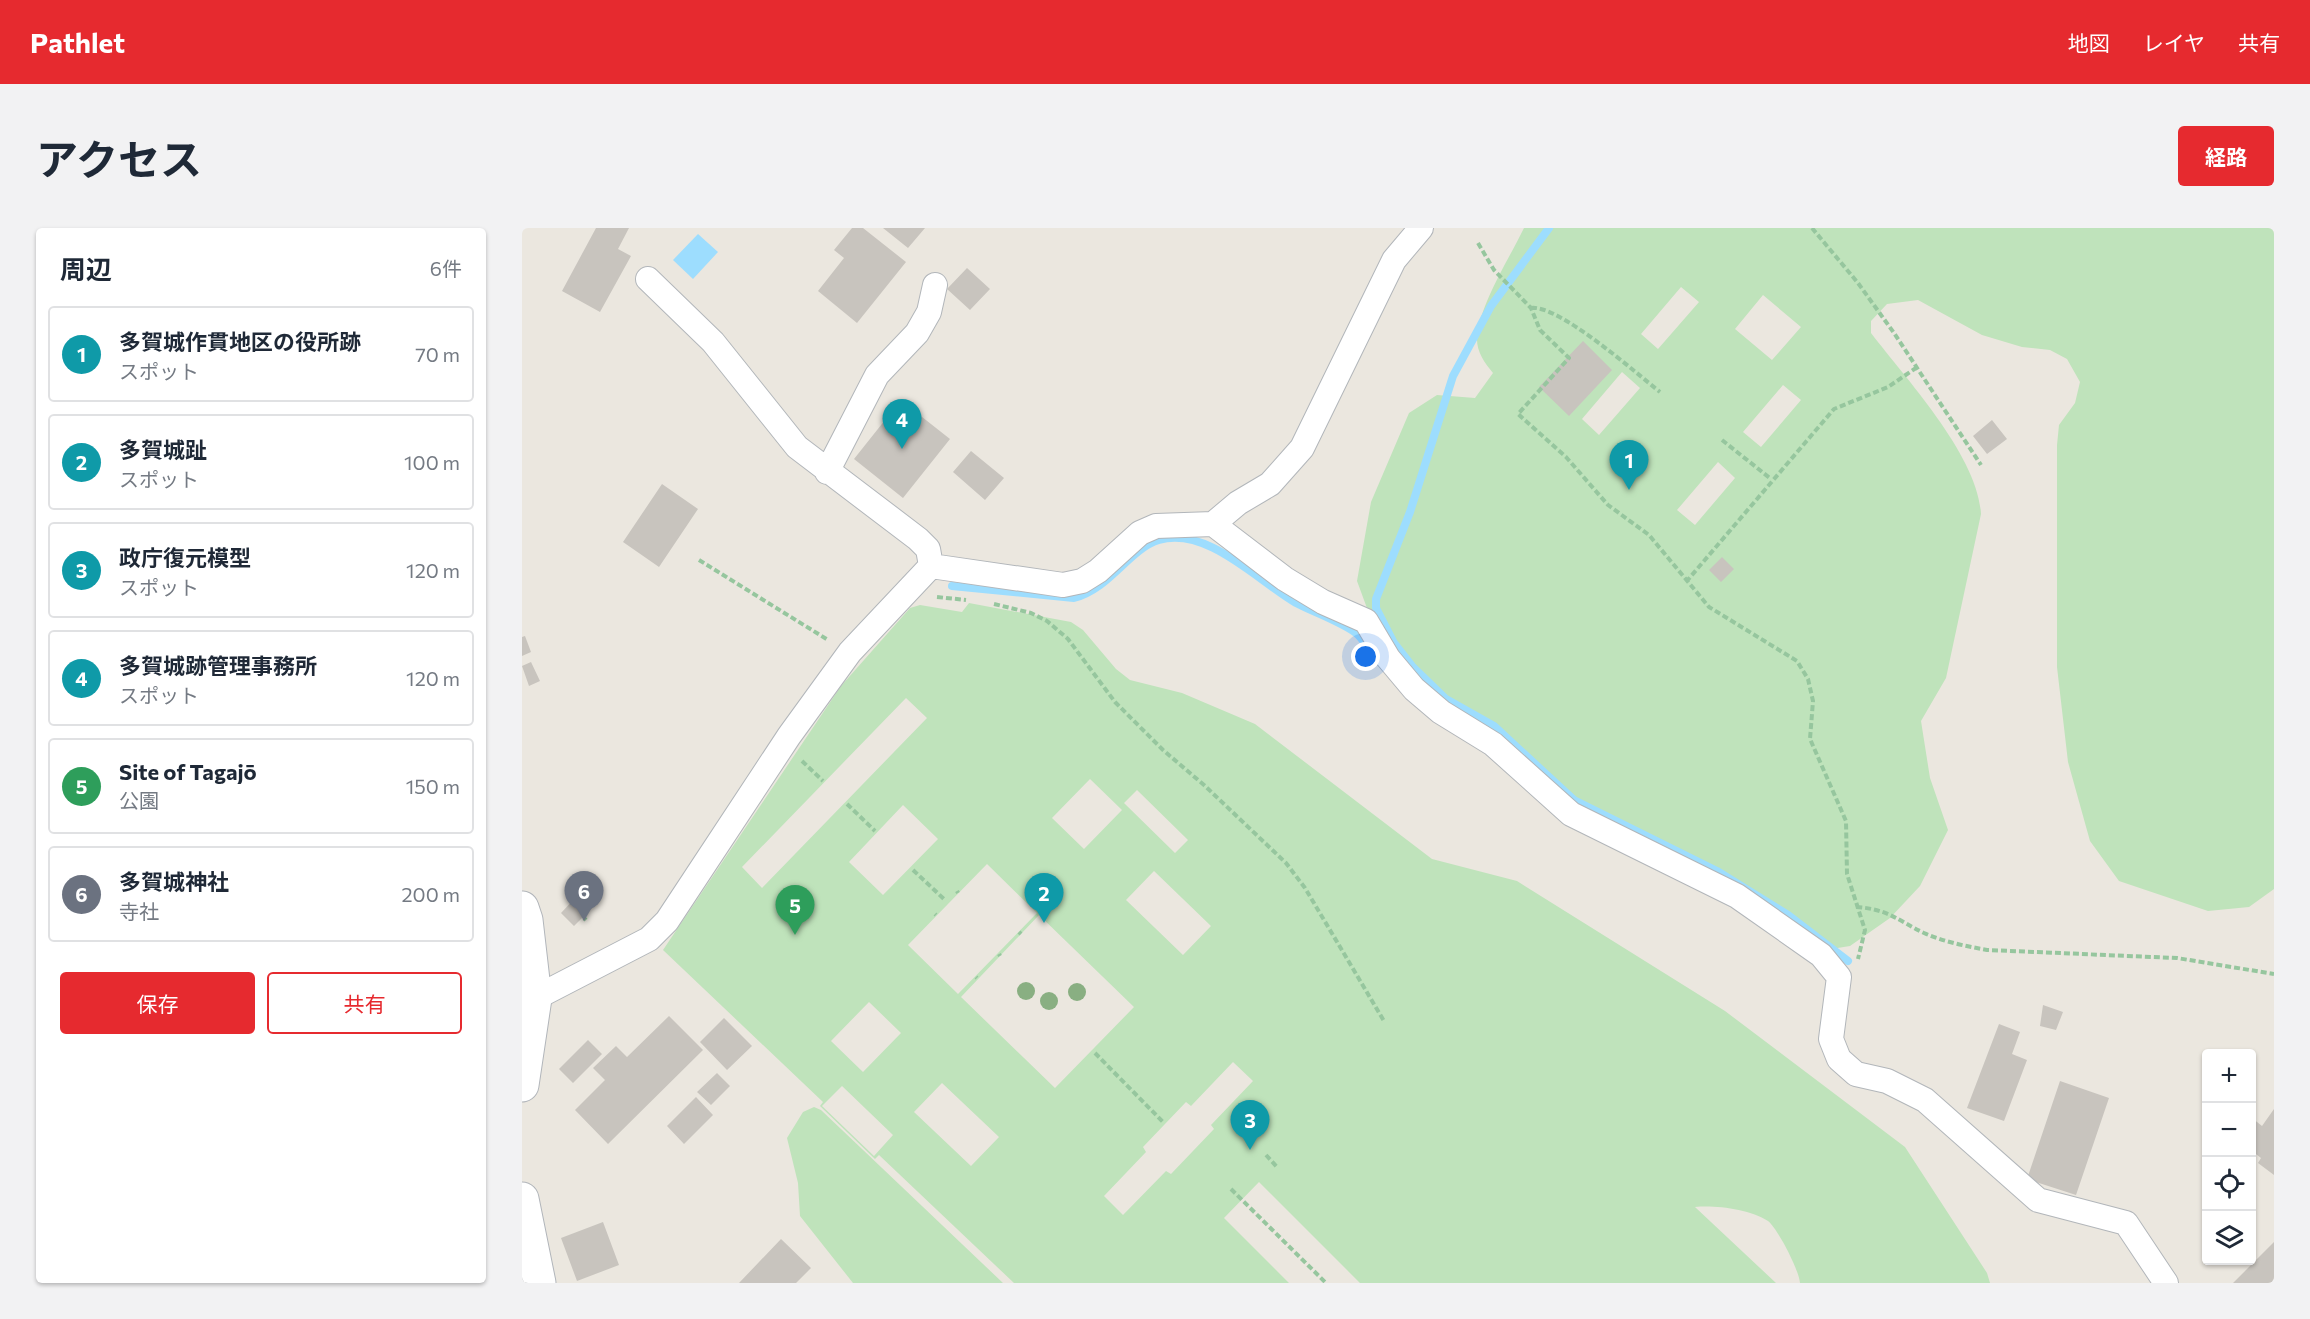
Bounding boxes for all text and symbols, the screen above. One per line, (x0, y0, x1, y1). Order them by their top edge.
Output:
text: Pathlet (30, 25, 125, 59)
text: 地図 (2068, 30, 2110, 55)
text: レイヤ (2143, 30, 2205, 55)
text: 共有 (2238, 30, 2280, 55)
button: 経路 (2178, 126, 2274, 186)
text: アクセス (36, 132, 202, 184)
text: 周辺 (60, 253, 112, 284)
text: 6件 (430, 256, 462, 280)
text: 多賀城作貫地区の役所跡 (119, 328, 361, 355)
text: 1 (77, 342, 86, 366)
text: 70 m (415, 342, 460, 366)
text: スポット (119, 359, 199, 383)
pin: 4 (882, 400, 922, 449)
text: 多賀城趾 (119, 436, 207, 463)
pin: 1 (1610, 440, 1648, 490)
text: 2 (76, 450, 87, 474)
text: 100 m (404, 450, 460, 474)
text: スポット (119, 467, 199, 491)
text: 政庁復元模型 (119, 544, 251, 571)
text: 3 (76, 558, 87, 582)
text: 120 m (406, 558, 460, 582)
text: スポット (119, 575, 199, 599)
your location (1351, 642, 1380, 671)
text: 多賀城跡管理事務所 (119, 652, 317, 679)
text: 4 (75, 666, 88, 690)
text: 120 m (406, 666, 460, 690)
text: スポット (119, 683, 199, 707)
text: Site of Tagajō (119, 758, 257, 785)
text: 5 (76, 774, 87, 798)
text: 150 m (406, 774, 460, 798)
text: 公園 (119, 788, 159, 812)
text: 多賀城神社 (119, 868, 229, 895)
pin: 6 (564, 872, 604, 921)
pin: 2 (1024, 874, 1064, 923)
text: 6 (75, 882, 88, 906)
text: 200 m (402, 882, 460, 906)
pin: 5 (776, 886, 814, 935)
text: 寺社 (119, 899, 159, 923)
button: 保存 (60, 972, 255, 1034)
button: 共有 (267, 972, 462, 1034)
map controls (2202, 1049, 2256, 1265)
button: + (2202, 1049, 2256, 1103)
pin: 3 (1230, 1100, 1270, 1150)
button: − (2202, 1103, 2256, 1157)
button: locate (2202, 1157, 2256, 1211)
button: layers (2202, 1211, 2256, 1265)

